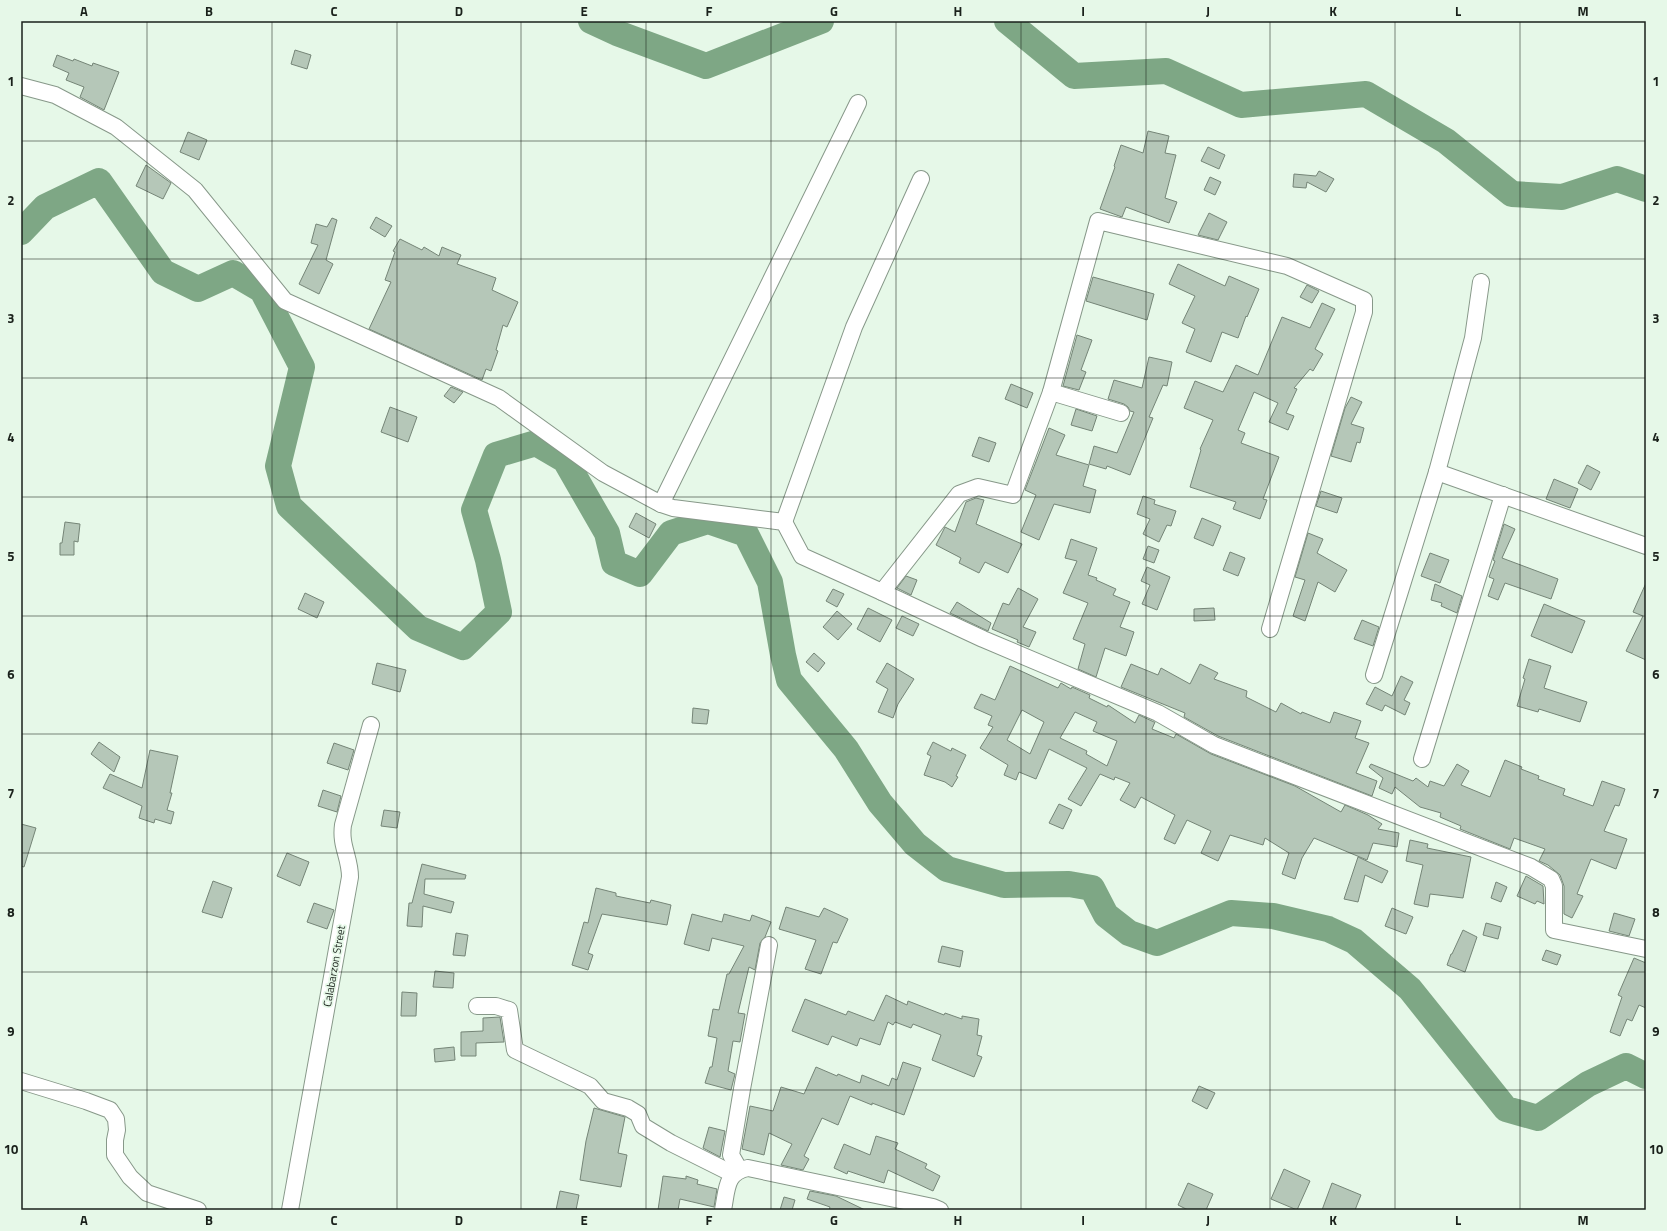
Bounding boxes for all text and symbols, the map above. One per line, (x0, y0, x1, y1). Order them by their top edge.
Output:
text: A (80, 1, 88, 21)
text: B (205, 1, 213, 21)
text: C (330, 1, 338, 21)
text: D (455, 1, 463, 21)
text: E (580, 1, 588, 21)
text: F (706, 1, 713, 21)
text: G (830, 1, 838, 21)
text: H (954, 1, 962, 21)
text: I (1081, 1, 1085, 21)
text: J (1206, 1, 1210, 21)
text: K (1329, 1, 1337, 21)
text: L (1455, 1, 1461, 21)
text: M (1577, 1, 1589, 21)
text: 1 (7, 71, 15, 91)
text: 1 (1652, 71, 1660, 91)
text: 2 (7, 190, 15, 210)
text: 2 (1652, 190, 1660, 210)
text: 3 (7, 308, 15, 328)
text: 3 (1652, 308, 1660, 328)
text: 4 (7, 427, 15, 447)
text: 4 (1652, 427, 1660, 447)
text: 5 (7, 546, 15, 566)
text: 5 (1652, 546, 1660, 566)
text: 6 (7, 664, 15, 684)
text: 6 (1652, 664, 1660, 684)
text: 7 (7, 783, 15, 803)
text: 7 (1652, 783, 1660, 803)
text: 8 (7, 902, 15, 922)
text: 8 (1652, 902, 1660, 922)
street label: Calabarzon Street (319, 924, 349, 1008)
text: 9 (7, 1021, 15, 1041)
text: 9 (1652, 1021, 1660, 1041)
text: 10 (4, 1139, 18, 1159)
text: 10 (1649, 1139, 1663, 1159)
text: A (80, 1210, 88, 1230)
text: B (205, 1210, 213, 1230)
text: C (330, 1210, 338, 1230)
text: D (455, 1210, 463, 1230)
text: E (580, 1210, 588, 1230)
text: F (706, 1210, 713, 1230)
text: G (830, 1210, 838, 1230)
text: H (954, 1210, 962, 1230)
text: I (1081, 1210, 1085, 1230)
text: J (1206, 1210, 1210, 1230)
text: K (1329, 1210, 1337, 1230)
text: L (1455, 1210, 1461, 1230)
text: M (1577, 1210, 1589, 1230)

